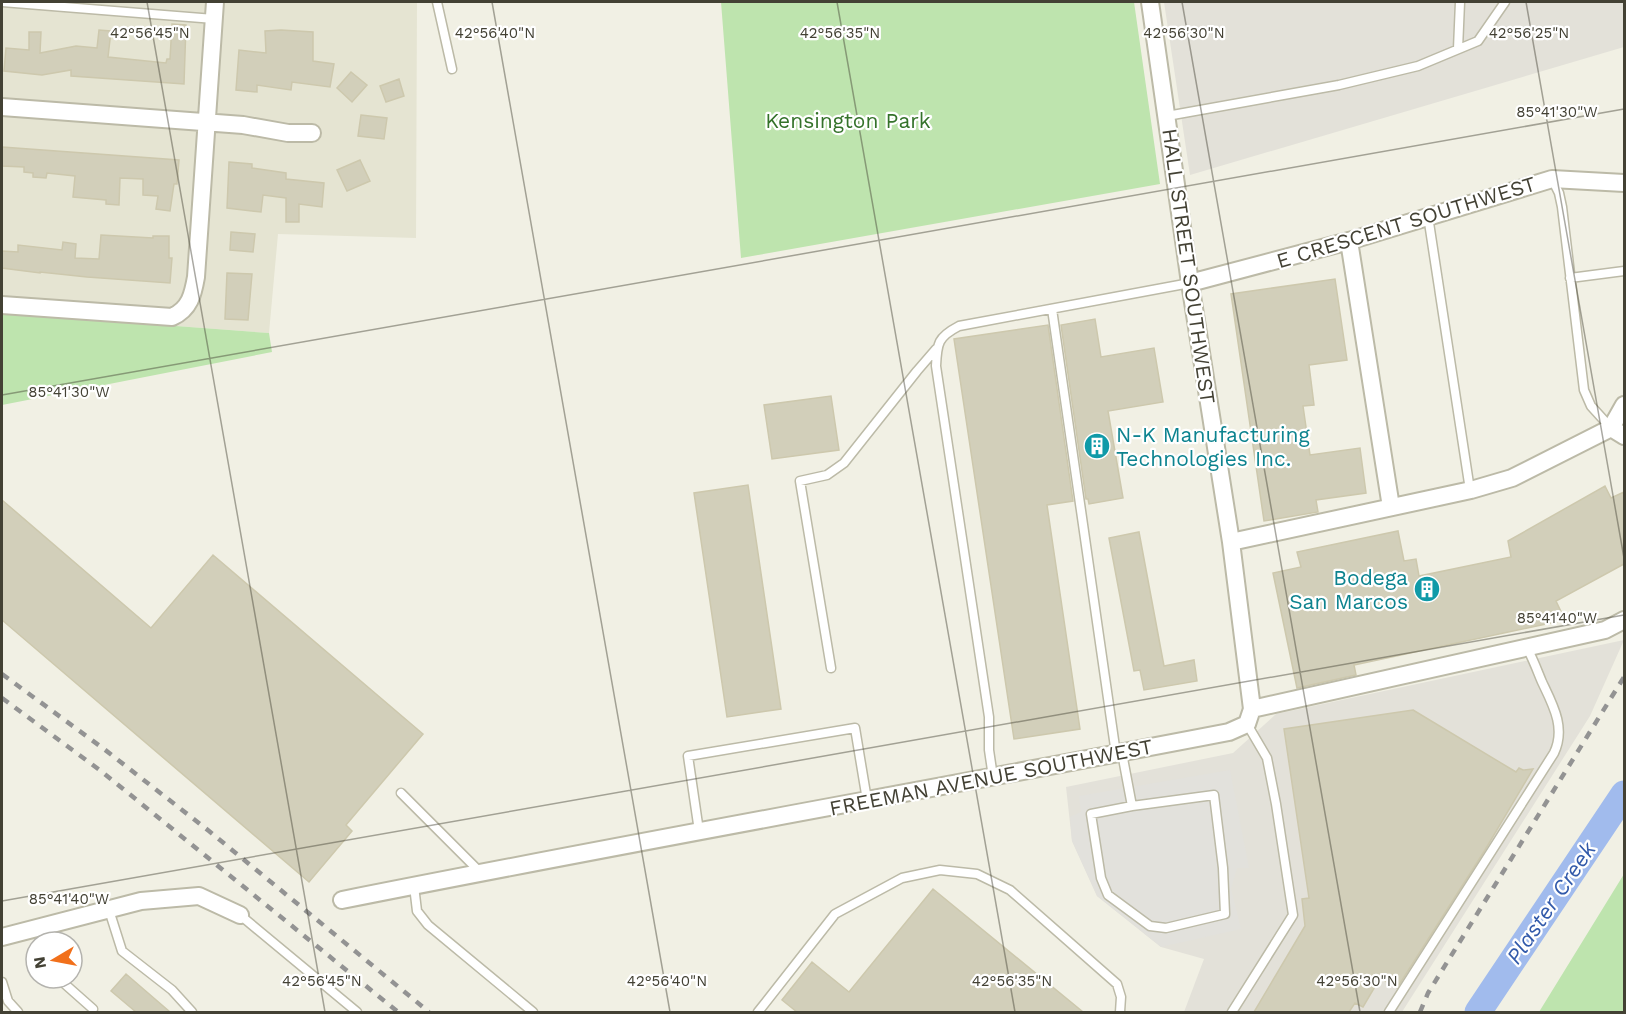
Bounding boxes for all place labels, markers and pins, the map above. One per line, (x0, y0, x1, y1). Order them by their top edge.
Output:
place label: N-K Manufacturing Technologies Inc. (1116, 422, 1311, 471)
building icon: N-K Manufacturing Technologies Inc. (1082, 431, 1112, 461)
place label: Bodega San Marcos (1289, 565, 1408, 614)
building icon: Bodega San Marcos (1412, 574, 1442, 604)

